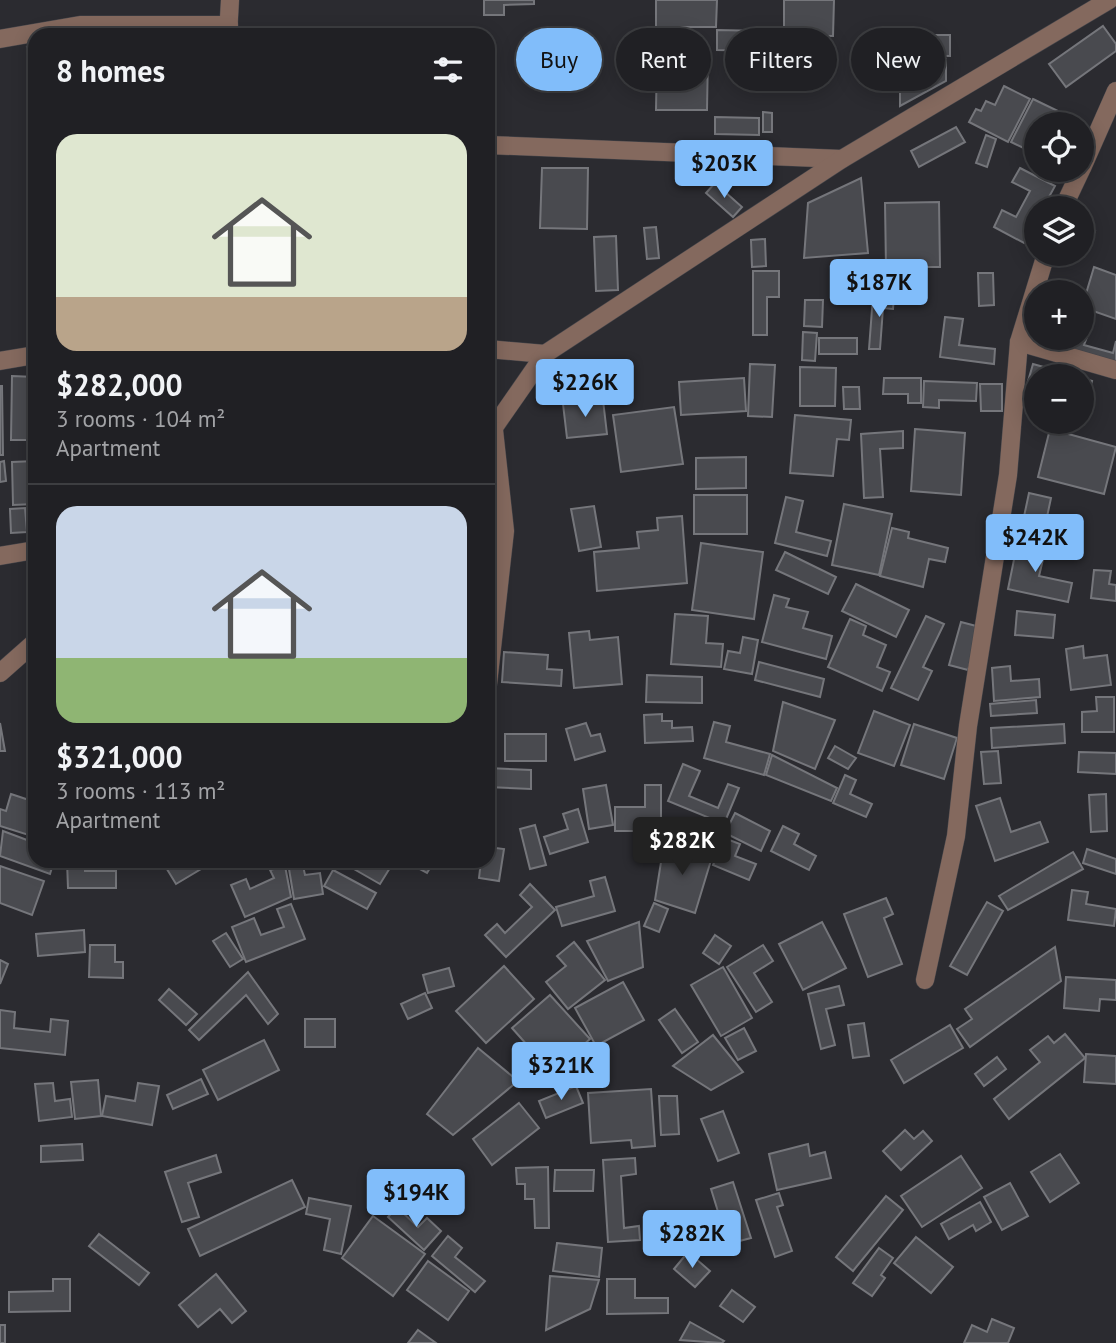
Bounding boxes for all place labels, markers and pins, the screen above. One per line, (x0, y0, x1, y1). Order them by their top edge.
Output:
pin: $203K (675, 140, 773, 200)
pin: $187K (830, 260, 928, 319)
pin: $226K (536, 360, 634, 419)
pin: $242K (986, 514, 1084, 574)
pin: $282K (633, 818, 731, 877)
pin: $321K (512, 1042, 610, 1102)
pin: $194K (367, 1170, 465, 1229)
pin: $282K (643, 1210, 741, 1270)

